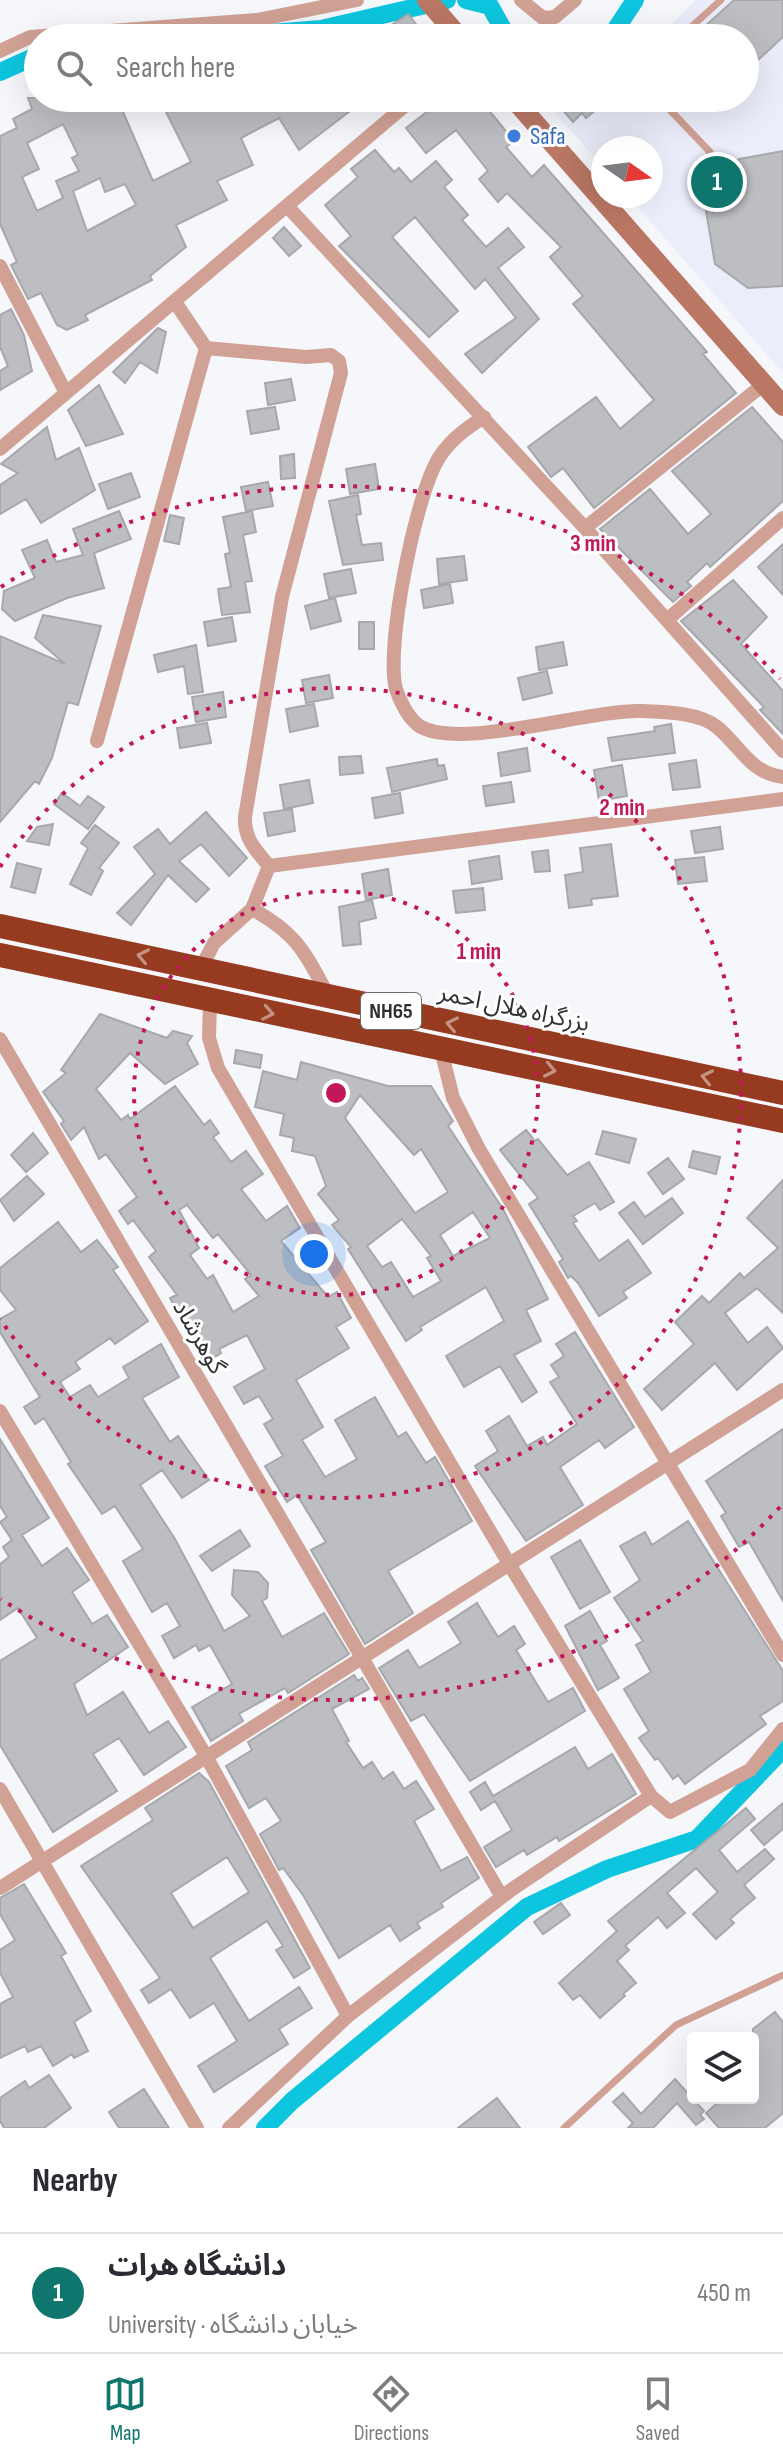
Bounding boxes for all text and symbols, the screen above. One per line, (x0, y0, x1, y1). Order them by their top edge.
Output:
search box (24, 24, 759, 112)
icon: search (52, 46, 96, 90)
text: Search here (116, 50, 235, 86)
place label: Safa (530, 122, 565, 151)
marker: Safa (505, 127, 523, 145)
north arrow (591, 136, 663, 208)
pin: 1 (691, 152, 743, 212)
text: 3 min (570, 529, 616, 558)
text: 2 min (599, 793, 645, 822)
text: 1 min (457, 937, 501, 966)
one-way arrow (137, 948, 151, 965)
street label: بزرگراه هلال احمر (435, 978, 592, 1038)
road number: NH65 (361, 993, 421, 1029)
one-way arrow (261, 1003, 275, 1020)
one-way arrow (446, 1016, 459, 1033)
one-way arrow (543, 1061, 556, 1078)
one-way arrow (700, 1069, 714, 1086)
centre of rings (322, 1079, 350, 1107)
your location (294, 1234, 334, 1274)
street label: گوهرشاد (166, 1295, 232, 1380)
map controls (687, 2032, 759, 2104)
button: layers (687, 2032, 759, 2104)
text: Nearby (32, 2160, 118, 2201)
text: دانشگاه هرات (108, 2248, 286, 2284)
text: 1 (53, 2278, 63, 2309)
text: 450 m (697, 2278, 751, 2309)
text: University · خیابان دانشگاه (108, 2310, 358, 2341)
tab: Map (103, 2372, 147, 2447)
tab: Directions (354, 2372, 429, 2447)
tab: Saved (636, 2372, 680, 2447)

